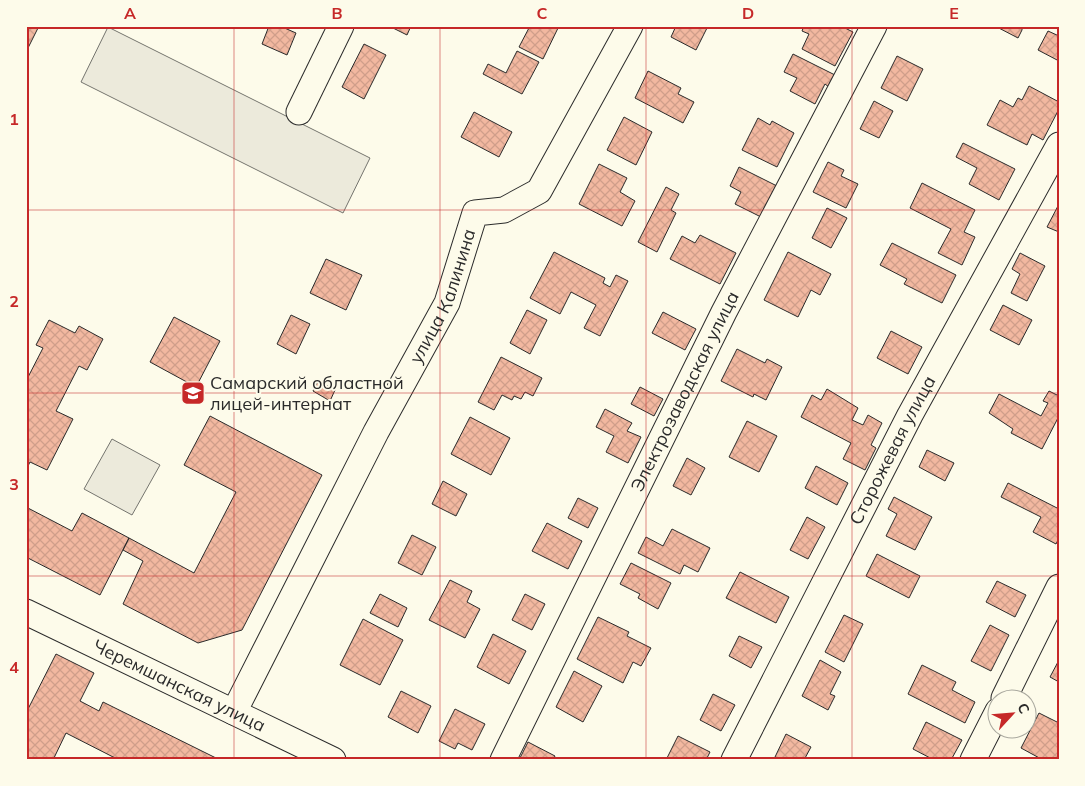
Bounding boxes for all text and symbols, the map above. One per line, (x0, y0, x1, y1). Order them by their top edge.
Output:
text: A (124, 3, 136, 23)
text: B (331, 3, 343, 23)
text: C (537, 3, 548, 23)
text: D (742, 3, 754, 23)
text: E (949, 3, 959, 23)
text: 1 (9, 109, 19, 129)
street label: улица Калинина (404, 226, 480, 367)
street label: Электрозаводская улица (625, 287, 744, 495)
text: 2 (9, 291, 19, 311)
place label: Самарский областной лицей-интернат (210, 371, 404, 415)
street label: Сторожевая улица (844, 371, 941, 529)
school or university icon: Самарский областной лицей-интернат (180, 380, 206, 406)
text: 3 (9, 474, 19, 494)
street label: Черемшанская улица (89, 634, 269, 737)
text: 4 (9, 657, 19, 677)
north arrow (988, 688, 1038, 738)
text: С (1013, 700, 1034, 717)

